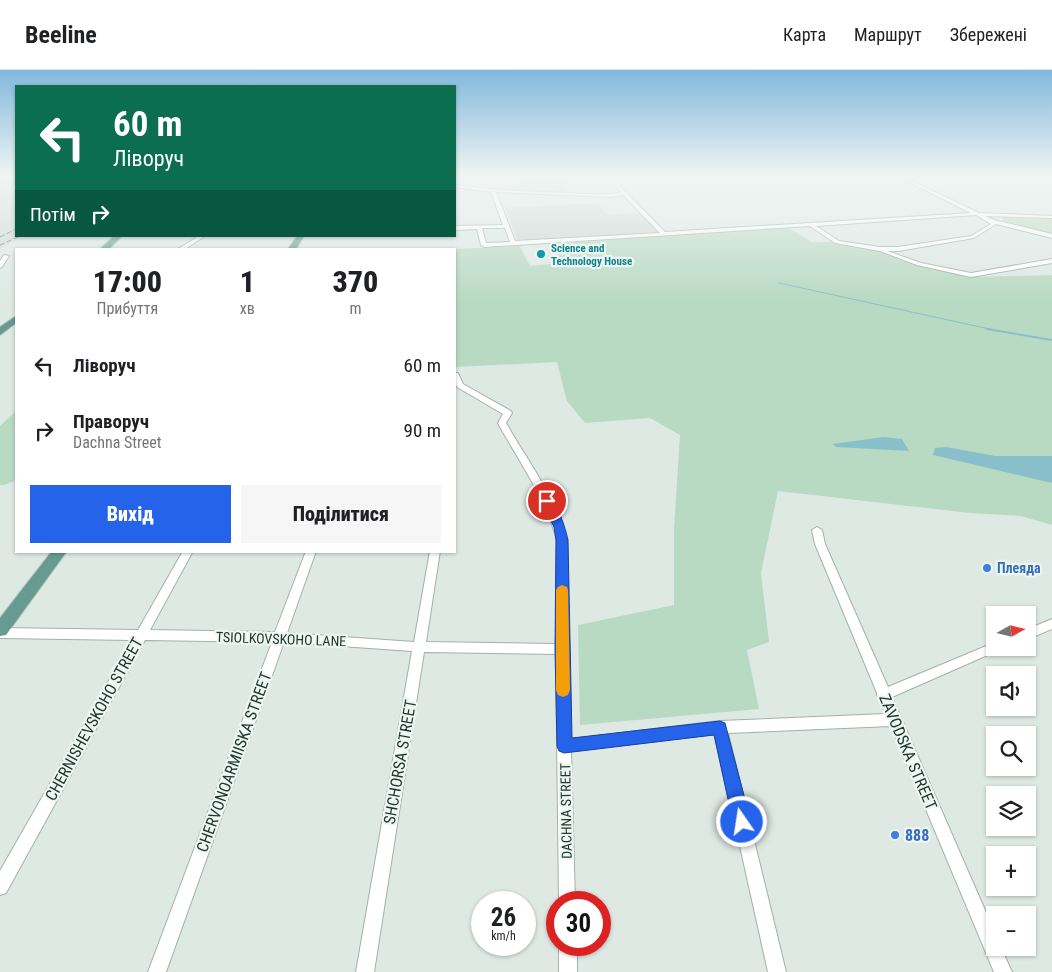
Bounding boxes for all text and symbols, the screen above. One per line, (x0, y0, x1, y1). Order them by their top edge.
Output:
text: Beeline (25, 21, 97, 49)
text: Карта (783, 24, 826, 45)
text: Маршрут (854, 24, 922, 45)
text: Збережені (950, 24, 1027, 45)
text: 60 m (113, 104, 182, 145)
icon: left (30, 105, 95, 170)
text: Ліворуч (113, 146, 184, 171)
icon: right (86, 200, 114, 228)
text: Потім (30, 203, 76, 226)
place label: Science and Technology House (551, 242, 632, 268)
marker: Science and Technology House (535, 248, 547, 260)
text: 17:00 (93, 264, 162, 299)
text: 1 (240, 264, 255, 299)
text: 370 (333, 264, 378, 299)
text: Прибуття (97, 299, 158, 318)
text: хв (240, 299, 255, 318)
text: m (349, 299, 361, 318)
icon: left (30, 352, 58, 380)
text: Ліворуч (73, 354, 135, 377)
text: 60 m (404, 354, 441, 377)
text: Праворуч (73, 410, 149, 433)
icon: right (30, 417, 58, 445)
text: 90 m (404, 419, 441, 442)
text: Dachna Street (73, 433, 162, 452)
pin (526, 480, 568, 522)
button: Вихід (30, 485, 231, 543)
button: Поділитися (241, 485, 441, 543)
icon: arrive (533, 487, 561, 515)
place label: Плеяда (997, 560, 1041, 576)
marker: Плеяда (981, 562, 993, 574)
north arrow (986, 606, 1036, 656)
map controls (986, 606, 1036, 956)
street label: TSIOLKOVSKOHO LANE (216, 629, 347, 649)
street label: CHERNISHEVSKOHO STREET (41, 634, 147, 804)
button: sound (986, 666, 1036, 716)
street label: CHERVONOARMIISKA STREET (193, 669, 275, 855)
street label: ZAVODSKA STREET (875, 691, 941, 813)
street label: SHCHORSA STREET (380, 698, 420, 826)
button: search (986, 726, 1036, 776)
street label: DACHNA STREET (557, 763, 575, 859)
button: layers (986, 786, 1036, 836)
position arrow (715, 795, 767, 847)
place label: 888 (905, 826, 929, 845)
marker: 888 (889, 829, 901, 841)
button: + (986, 846, 1036, 896)
speed limit sign: 30 (546, 891, 611, 956)
text: 26 (491, 903, 516, 932)
button: − (986, 906, 1036, 956)
text: km/h (491, 929, 516, 943)

